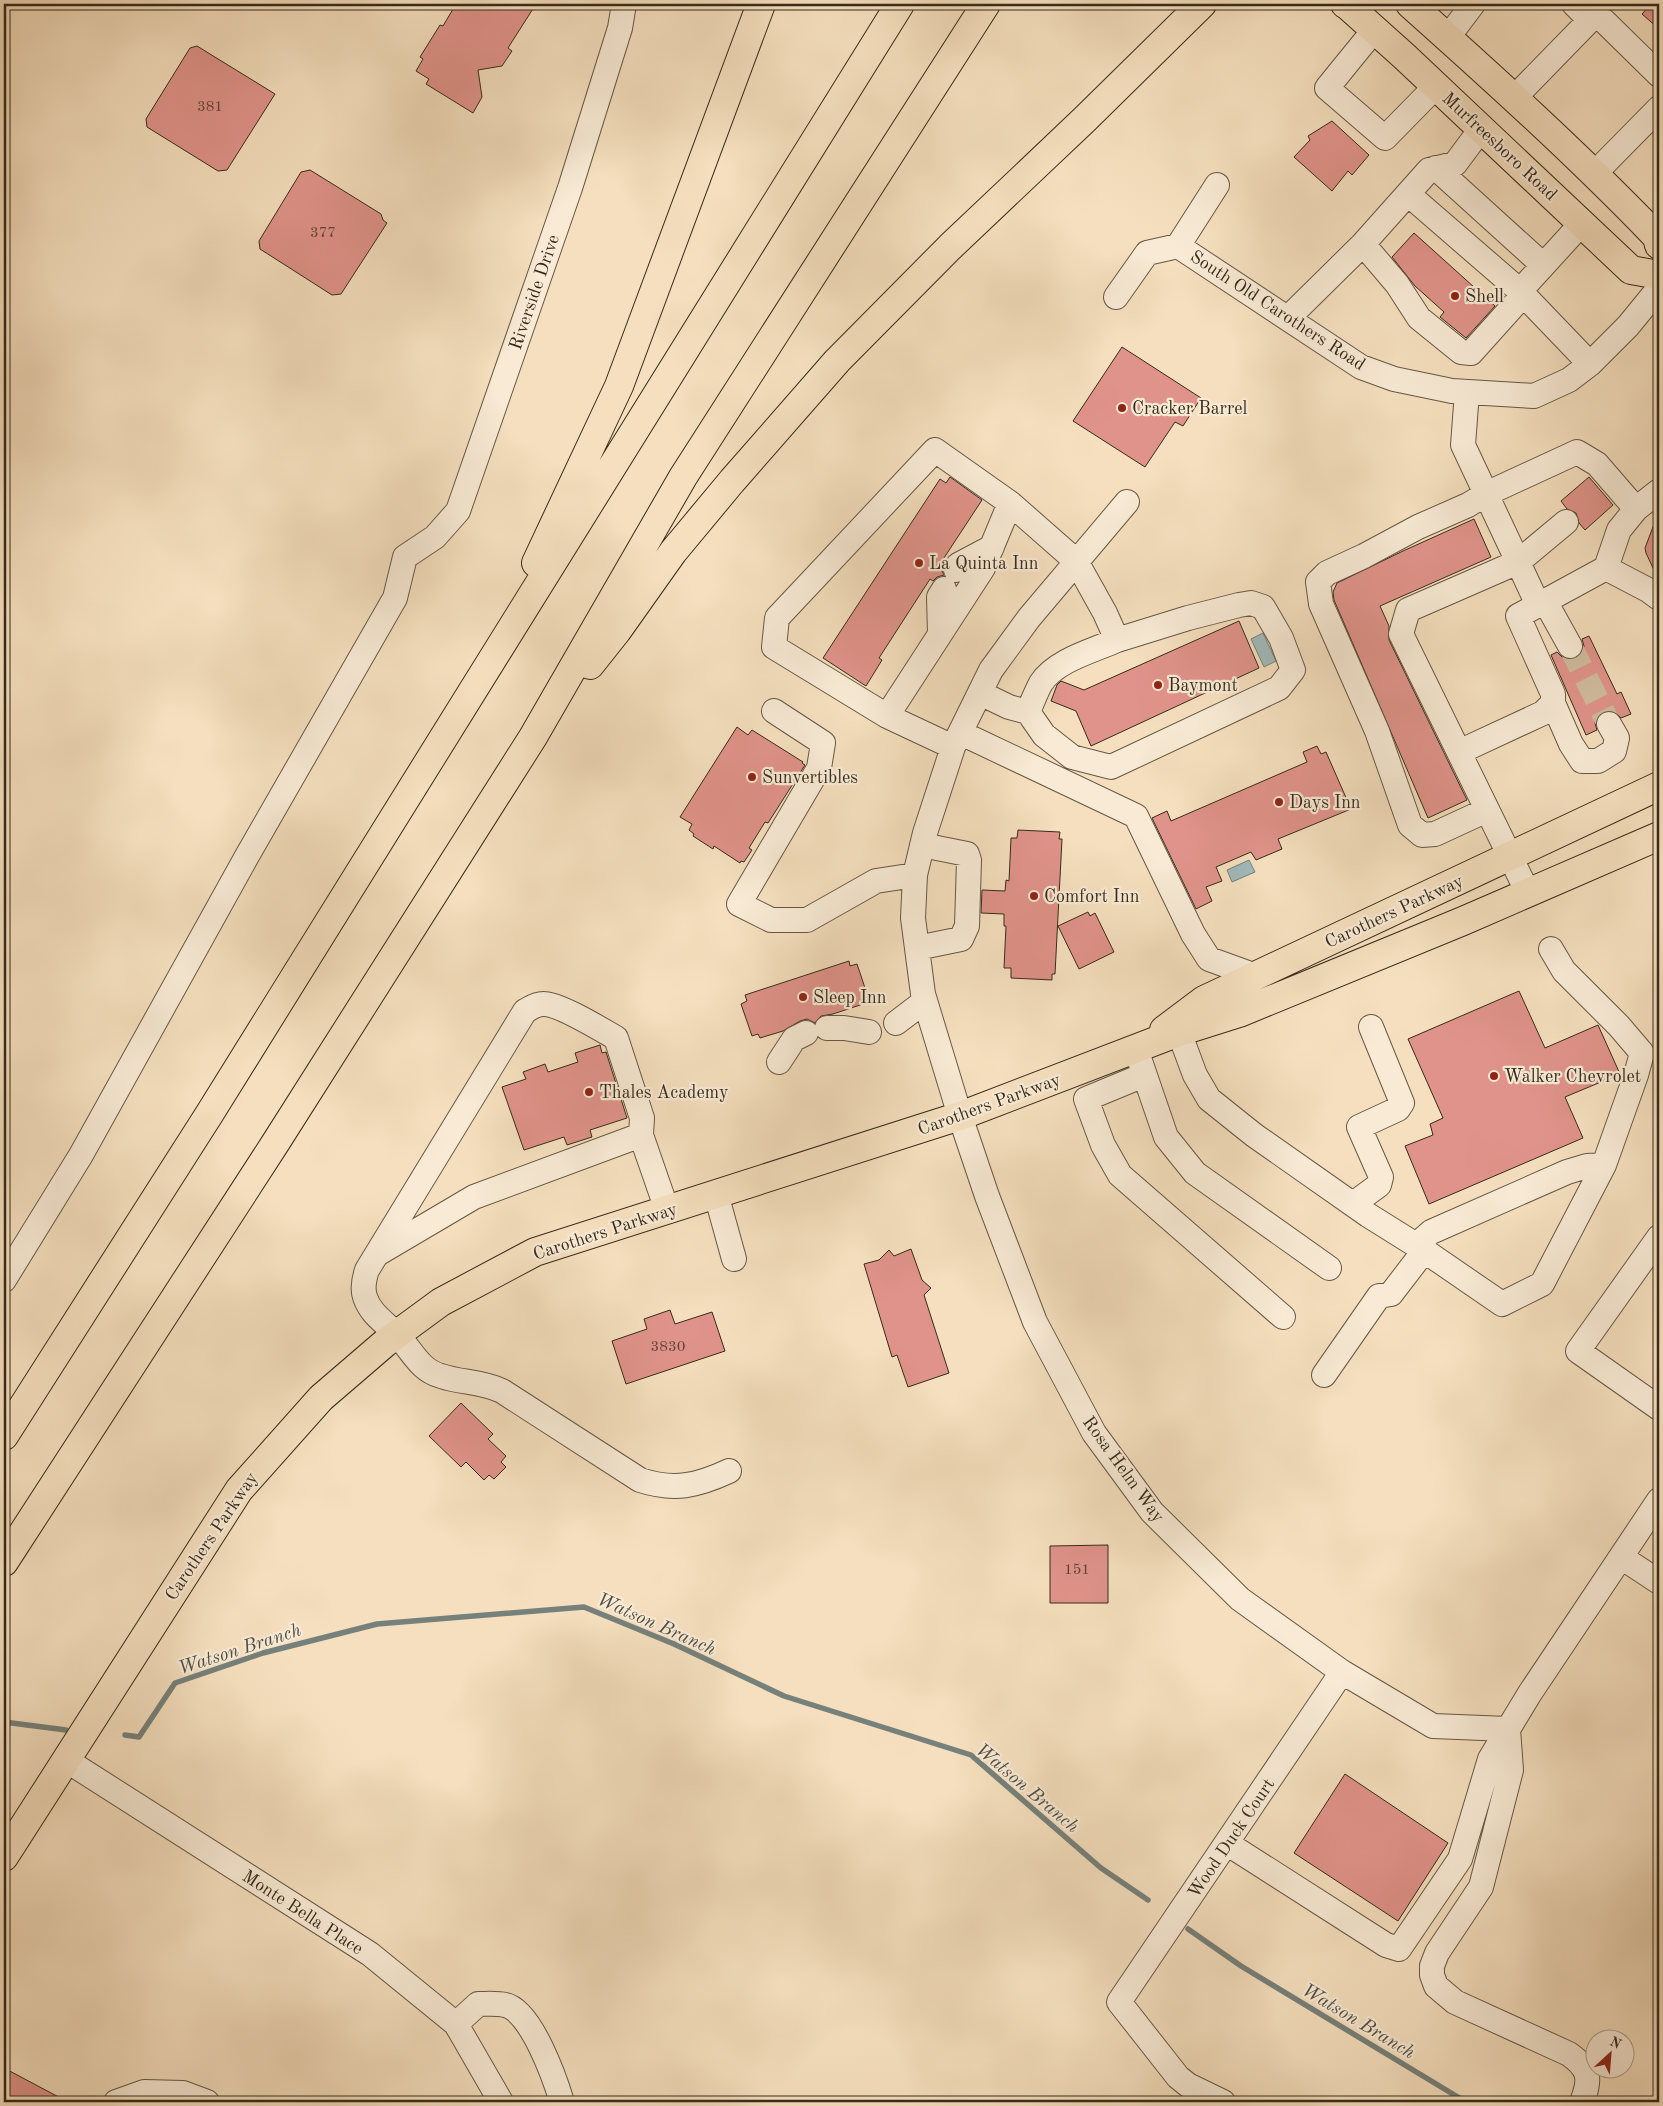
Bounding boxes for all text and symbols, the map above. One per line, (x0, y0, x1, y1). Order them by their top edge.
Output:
street label: Murfreesboro Road (1439, 89, 1560, 204)
house number: 381 (197, 100, 223, 115)
house number: 377 (310, 226, 336, 241)
street label: Riverside Drive (507, 232, 563, 352)
street label: South Old Carothers Road (1187, 248, 1368, 374)
place label: Shell (1465, 288, 1504, 306)
marker: Shell (1449, 290, 1461, 302)
place label: Cracker Barrel (1132, 400, 1248, 418)
marker: Cracker Barrel (1116, 402, 1128, 414)
place label: La Quinta Inn (929, 555, 1039, 573)
marker: La Quinta Inn (913, 557, 925, 569)
place label: Baymont (1168, 677, 1238, 695)
marker: Baymont (1152, 679, 1164, 691)
place label: Sunvertibles (762, 769, 858, 787)
marker: Sunvertibles (746, 771, 758, 783)
place label: Days Inn (1289, 794, 1361, 812)
marker: Days Inn (1273, 796, 1285, 808)
street label: Carothers Parkway (1322, 872, 1467, 952)
place label: Comfort Inn (1044, 888, 1140, 906)
marker: Comfort Inn (1028, 890, 1040, 902)
place label: Sleep Inn (813, 989, 887, 1007)
marker: Sleep Inn (797, 991, 809, 1003)
place label: Walker Chevrolet (1504, 1068, 1641, 1086)
marker: Walker Chevrolet (1488, 1070, 1500, 1082)
street label: Carothers Parkway (916, 1071, 1064, 1139)
place label: Thales Academy (599, 1084, 729, 1102)
marker: Thales Academy (583, 1086, 595, 1098)
street label: Carothers Parkway (531, 1200, 680, 1264)
house number: 3830 (651, 1340, 685, 1355)
street label: Rosa Helm Way (1079, 1413, 1168, 1526)
street label: Carothers Parkway (162, 1469, 262, 1604)
house number: 151 (1064, 1563, 1090, 1578)
water label: Watson Branch (594, 1591, 719, 1660)
water label: Watson Branch (176, 1621, 304, 1679)
water label: Watson Branch (971, 1740, 1082, 1838)
street label: Wood Duck Court (1185, 1776, 1278, 1902)
street label: Monte Bella Place (239, 1867, 366, 1958)
water label: Watson Branch (1298, 1981, 1418, 2063)
north arrow (1586, 2028, 1636, 2078)
text: N (1607, 2035, 1623, 2052)

